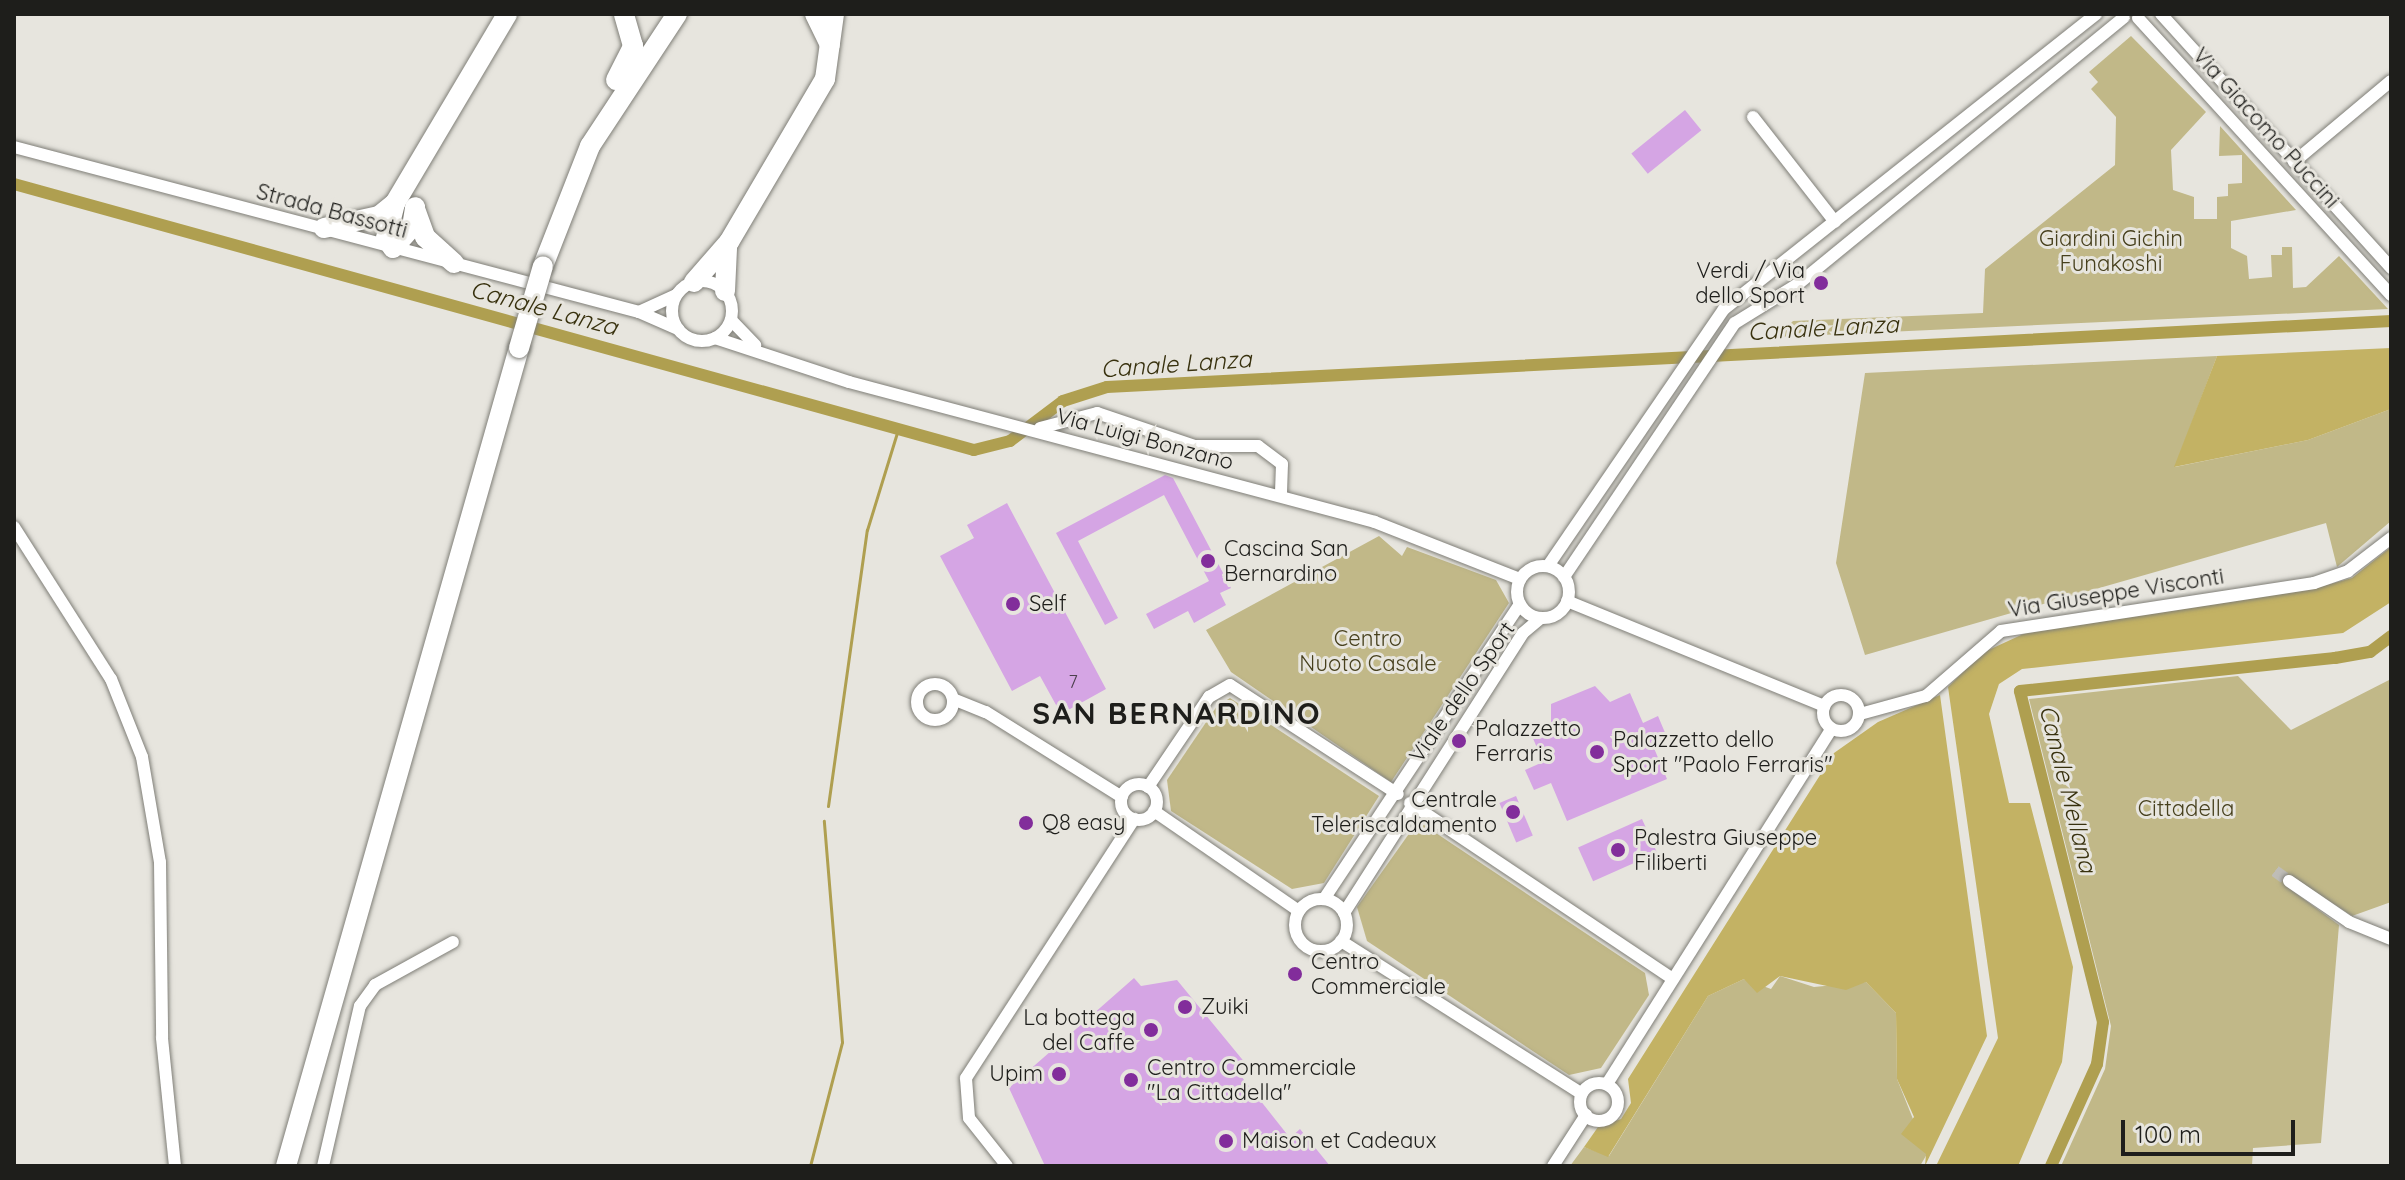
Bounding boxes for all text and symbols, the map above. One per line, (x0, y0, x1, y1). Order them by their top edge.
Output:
street label: Via Giacomo Puccini (2187, 42, 2345, 214)
street label: Strada Bassotti (254, 178, 410, 244)
park label: Giardini Gichin Funakoshi (2039, 225, 2183, 276)
place label: Verdi / Via dello Sport (1695, 257, 1805, 308)
marker: Verdi / Via dello Sport (1812, 274, 1830, 292)
water label: Canale Lanza (467, 275, 621, 341)
water label: Canale Lanza (1747, 310, 1899, 346)
water label: Canale Lanza (1100, 344, 1252, 384)
street label: Via Luigi Bonzano (1054, 403, 1236, 475)
place label: Cascina San Bernardino (1224, 535, 1349, 586)
marker: Cascina San Bernardino (1199, 552, 1217, 570)
street label: Via Giuseppe Visconti (2006, 563, 2226, 623)
place label: Self (1029, 591, 1067, 617)
marker: Self (1004, 595, 1022, 613)
street label: Viale dello Sport (1404, 617, 1520, 767)
park label: Centro Nuoto Casale (1299, 625, 1437, 676)
house number: 7 (1068, 671, 1078, 693)
district label: SAN BERNARDINO (1032, 695, 1322, 731)
water label: Canale Mellana (2033, 702, 2103, 876)
place label: Palazzetto Ferraris (1475, 715, 1581, 766)
place label: Palazzetto dello Sport "Paolo Ferraris" (1613, 726, 1833, 778)
marker: Palazzetto Ferraris (1450, 732, 1468, 750)
marker: Palazzetto dello Sport "Paolo Ferraris" (1588, 743, 1606, 761)
place label: Centrale Teleriscaldamento (1311, 786, 1497, 838)
park label: Cittadella (2138, 796, 2234, 822)
marker: Centrale Teleriscaldamento (1504, 803, 1522, 821)
place label: Q8 easy (1042, 810, 1126, 836)
marker: Q8 easy (1017, 814, 1035, 832)
place label: Palestra Giuseppe Filiberti (1634, 824, 1817, 876)
marker: Palestra Giuseppe Filiberti (1609, 841, 1627, 859)
place label: Centro Commerciale (1311, 948, 1446, 1000)
marker: Centro Commerciale (1286, 965, 1304, 983)
place label: Zuiki (1201, 994, 1249, 1020)
marker: Zuiki (1176, 998, 1194, 1016)
place label: La bottega del Caffe (1023, 1004, 1135, 1056)
marker: La bottega del Caffe (1142, 1021, 1160, 1039)
place label: Centro Commerciale "La Cittadella" (1147, 1054, 1356, 1106)
place label: Upim (989, 1061, 1043, 1087)
marker: Upim (1050, 1065, 1068, 1083)
marker: Centro Commerciale "La Cittadella" (1122, 1071, 1140, 1089)
scale bar (2125, 1104, 2299, 1154)
text: 100 m (2135, 1119, 2201, 1149)
place label: Maison et Cadeaux (1242, 1128, 1436, 1154)
marker: Maison et Cadeaux (1217, 1132, 1235, 1150)

